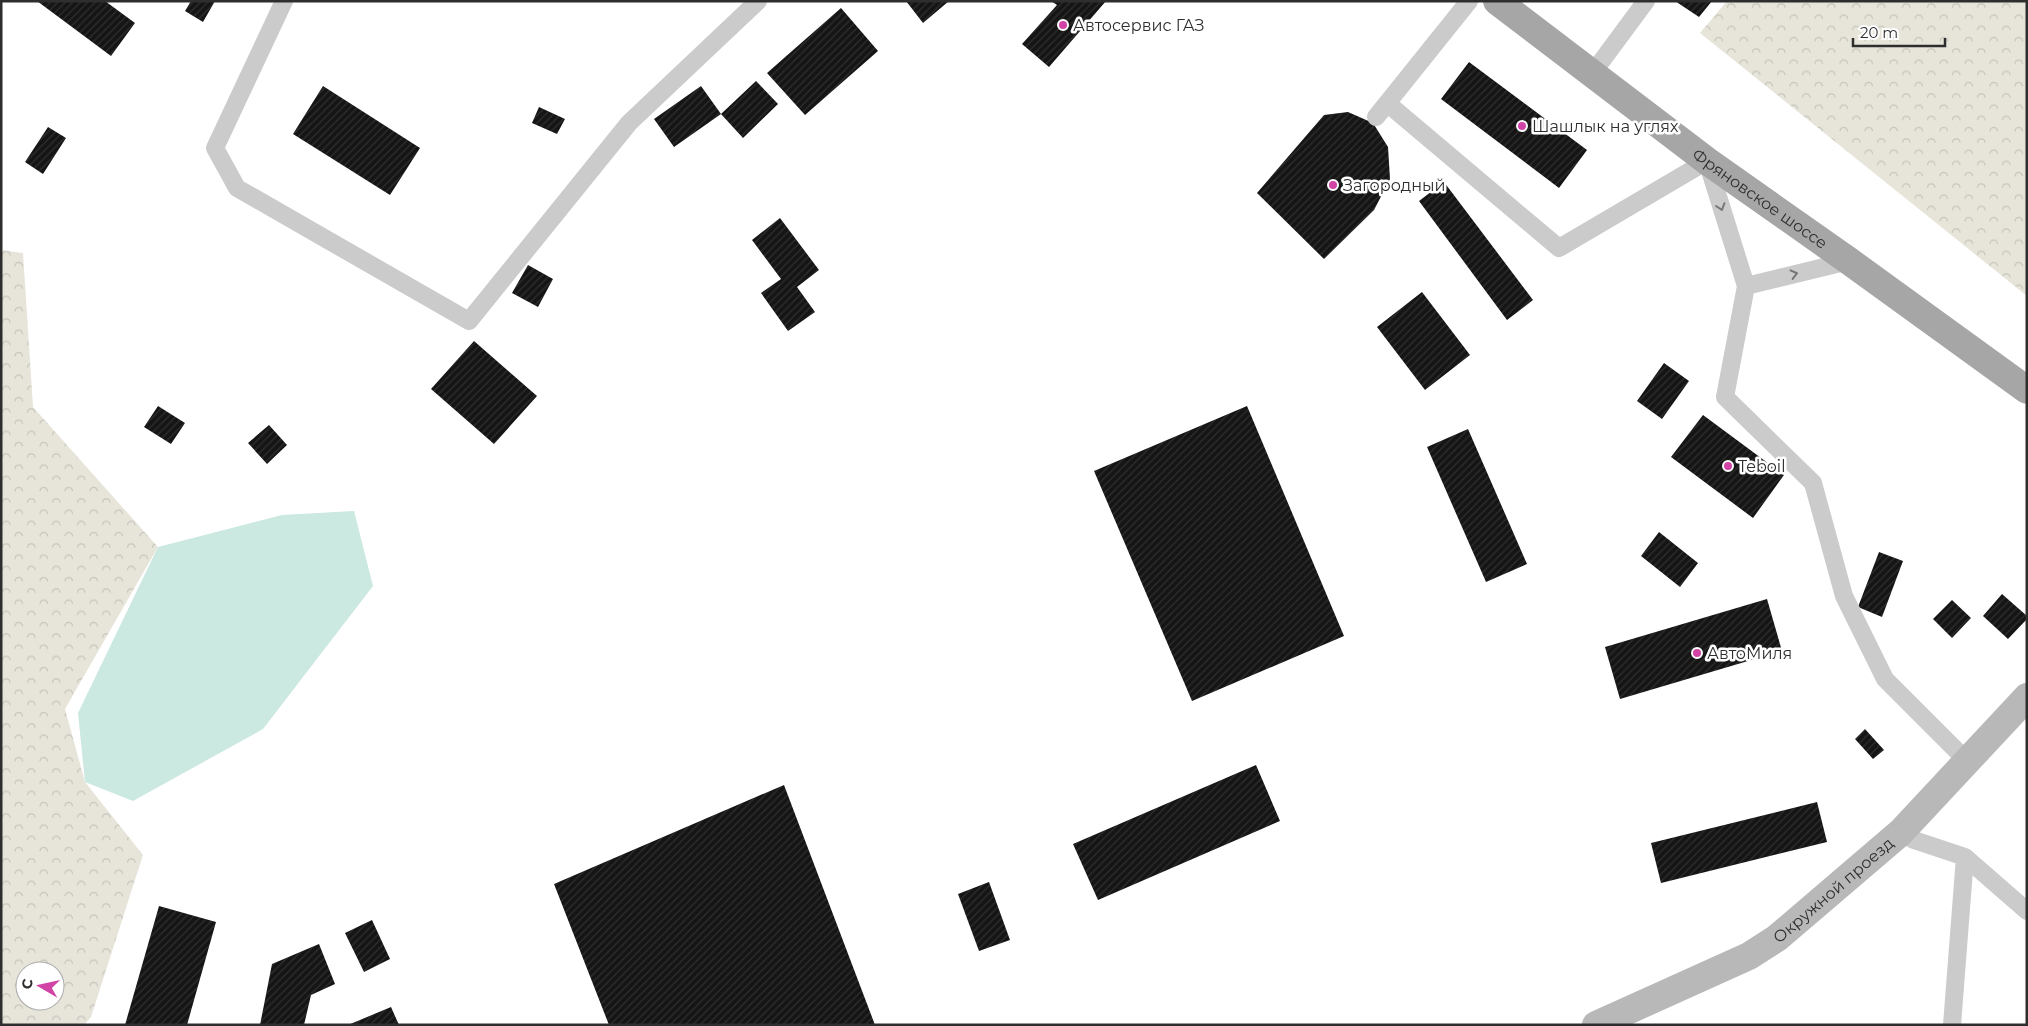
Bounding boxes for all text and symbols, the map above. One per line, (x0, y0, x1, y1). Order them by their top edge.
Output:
scale bar (1853, 15, 1946, 47)
place label: Автосервис ГАЗ (1073, 16, 1205, 35)
marker: Автосервис ГАЗ (1057, 19, 1069, 31)
text: 20 m (1860, 23, 1898, 42)
place label: Шашлык на углях (1532, 117, 1679, 136)
marker: Шашлык на углях (1516, 120, 1528, 132)
street label: Фряновское шоссе (1689, 144, 1831, 252)
place label: Загородный (1343, 176, 1446, 195)
marker: Загородный (1327, 179, 1339, 191)
one-way arrow (1716, 203, 1726, 211)
one-way arrow (1789, 270, 1797, 280)
place label: Teboil (1738, 457, 1785, 476)
marker: Teboil (1722, 460, 1734, 472)
place label: АвтоМиля (1707, 644, 1792, 663)
marker: АвтоМиля (1691, 647, 1703, 659)
street label: Окружной проезд (1769, 833, 1897, 947)
north arrow (15, 961, 65, 1011)
text: С (17, 978, 37, 990)

